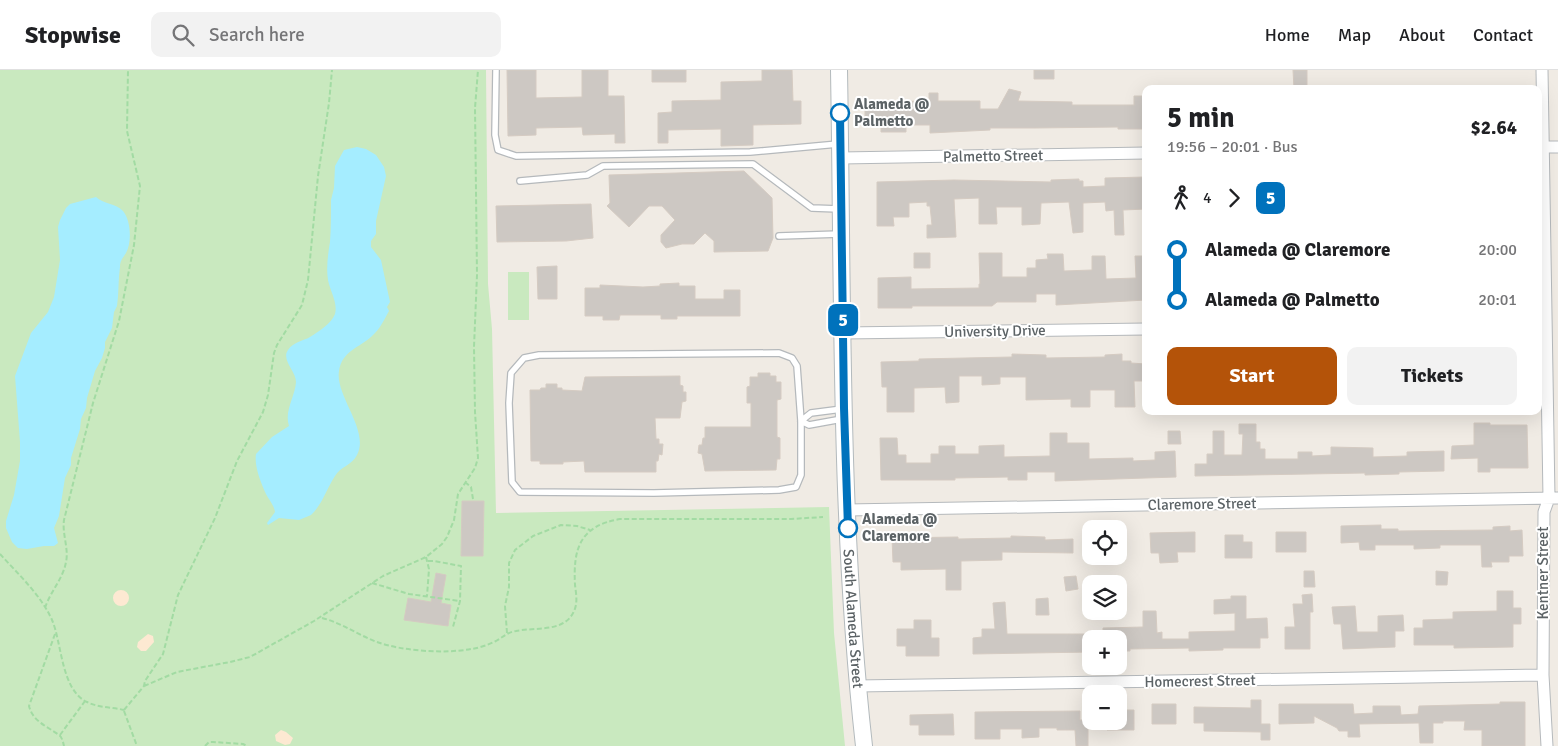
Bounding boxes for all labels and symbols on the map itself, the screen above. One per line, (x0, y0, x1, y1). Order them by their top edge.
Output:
place label: Alameda @ Palmetto (854, 95, 930, 130)
marker: Alameda @ Palmetto (830, 103, 850, 123)
street label: Palmetto Street (943, 146, 1043, 166)
line badge: 5 (827, 304, 859, 336)
street label: University Drive (944, 321, 1046, 341)
street label: Claremore Street (1147, 494, 1257, 514)
place label: Alameda @ Claremore (862, 510, 938, 545)
marker: Alameda @ Claremore (838, 518, 858, 538)
street label: Kentner Street (1534, 526, 1552, 620)
street label: South Alameda Street (840, 549, 867, 689)
street label: Homecrest Street (1144, 671, 1256, 691)

